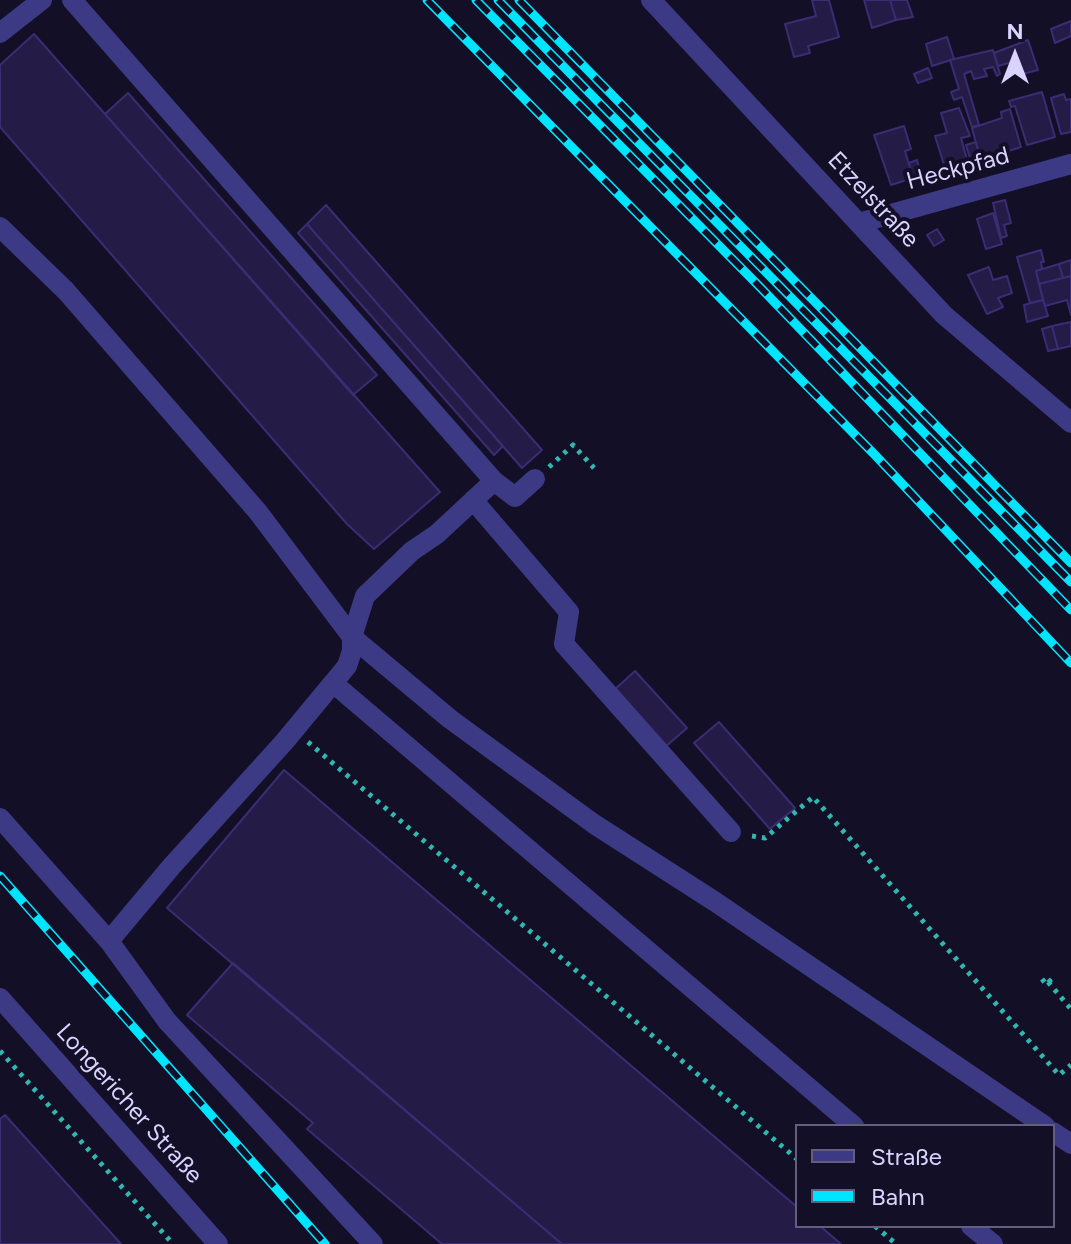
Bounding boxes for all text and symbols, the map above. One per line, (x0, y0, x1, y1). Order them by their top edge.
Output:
north arrow (975, 16, 1055, 96)
text: N (1006, 18, 1024, 45)
street label: Heckpfad (904, 142, 1012, 196)
street label: Etzelstraße (821, 146, 925, 254)
street label: Longericher Straße (50, 1018, 208, 1190)
legend (795, 1124, 1055, 1228)
text: Straße (871, 1142, 942, 1171)
text: Bahn (871, 1182, 925, 1211)

